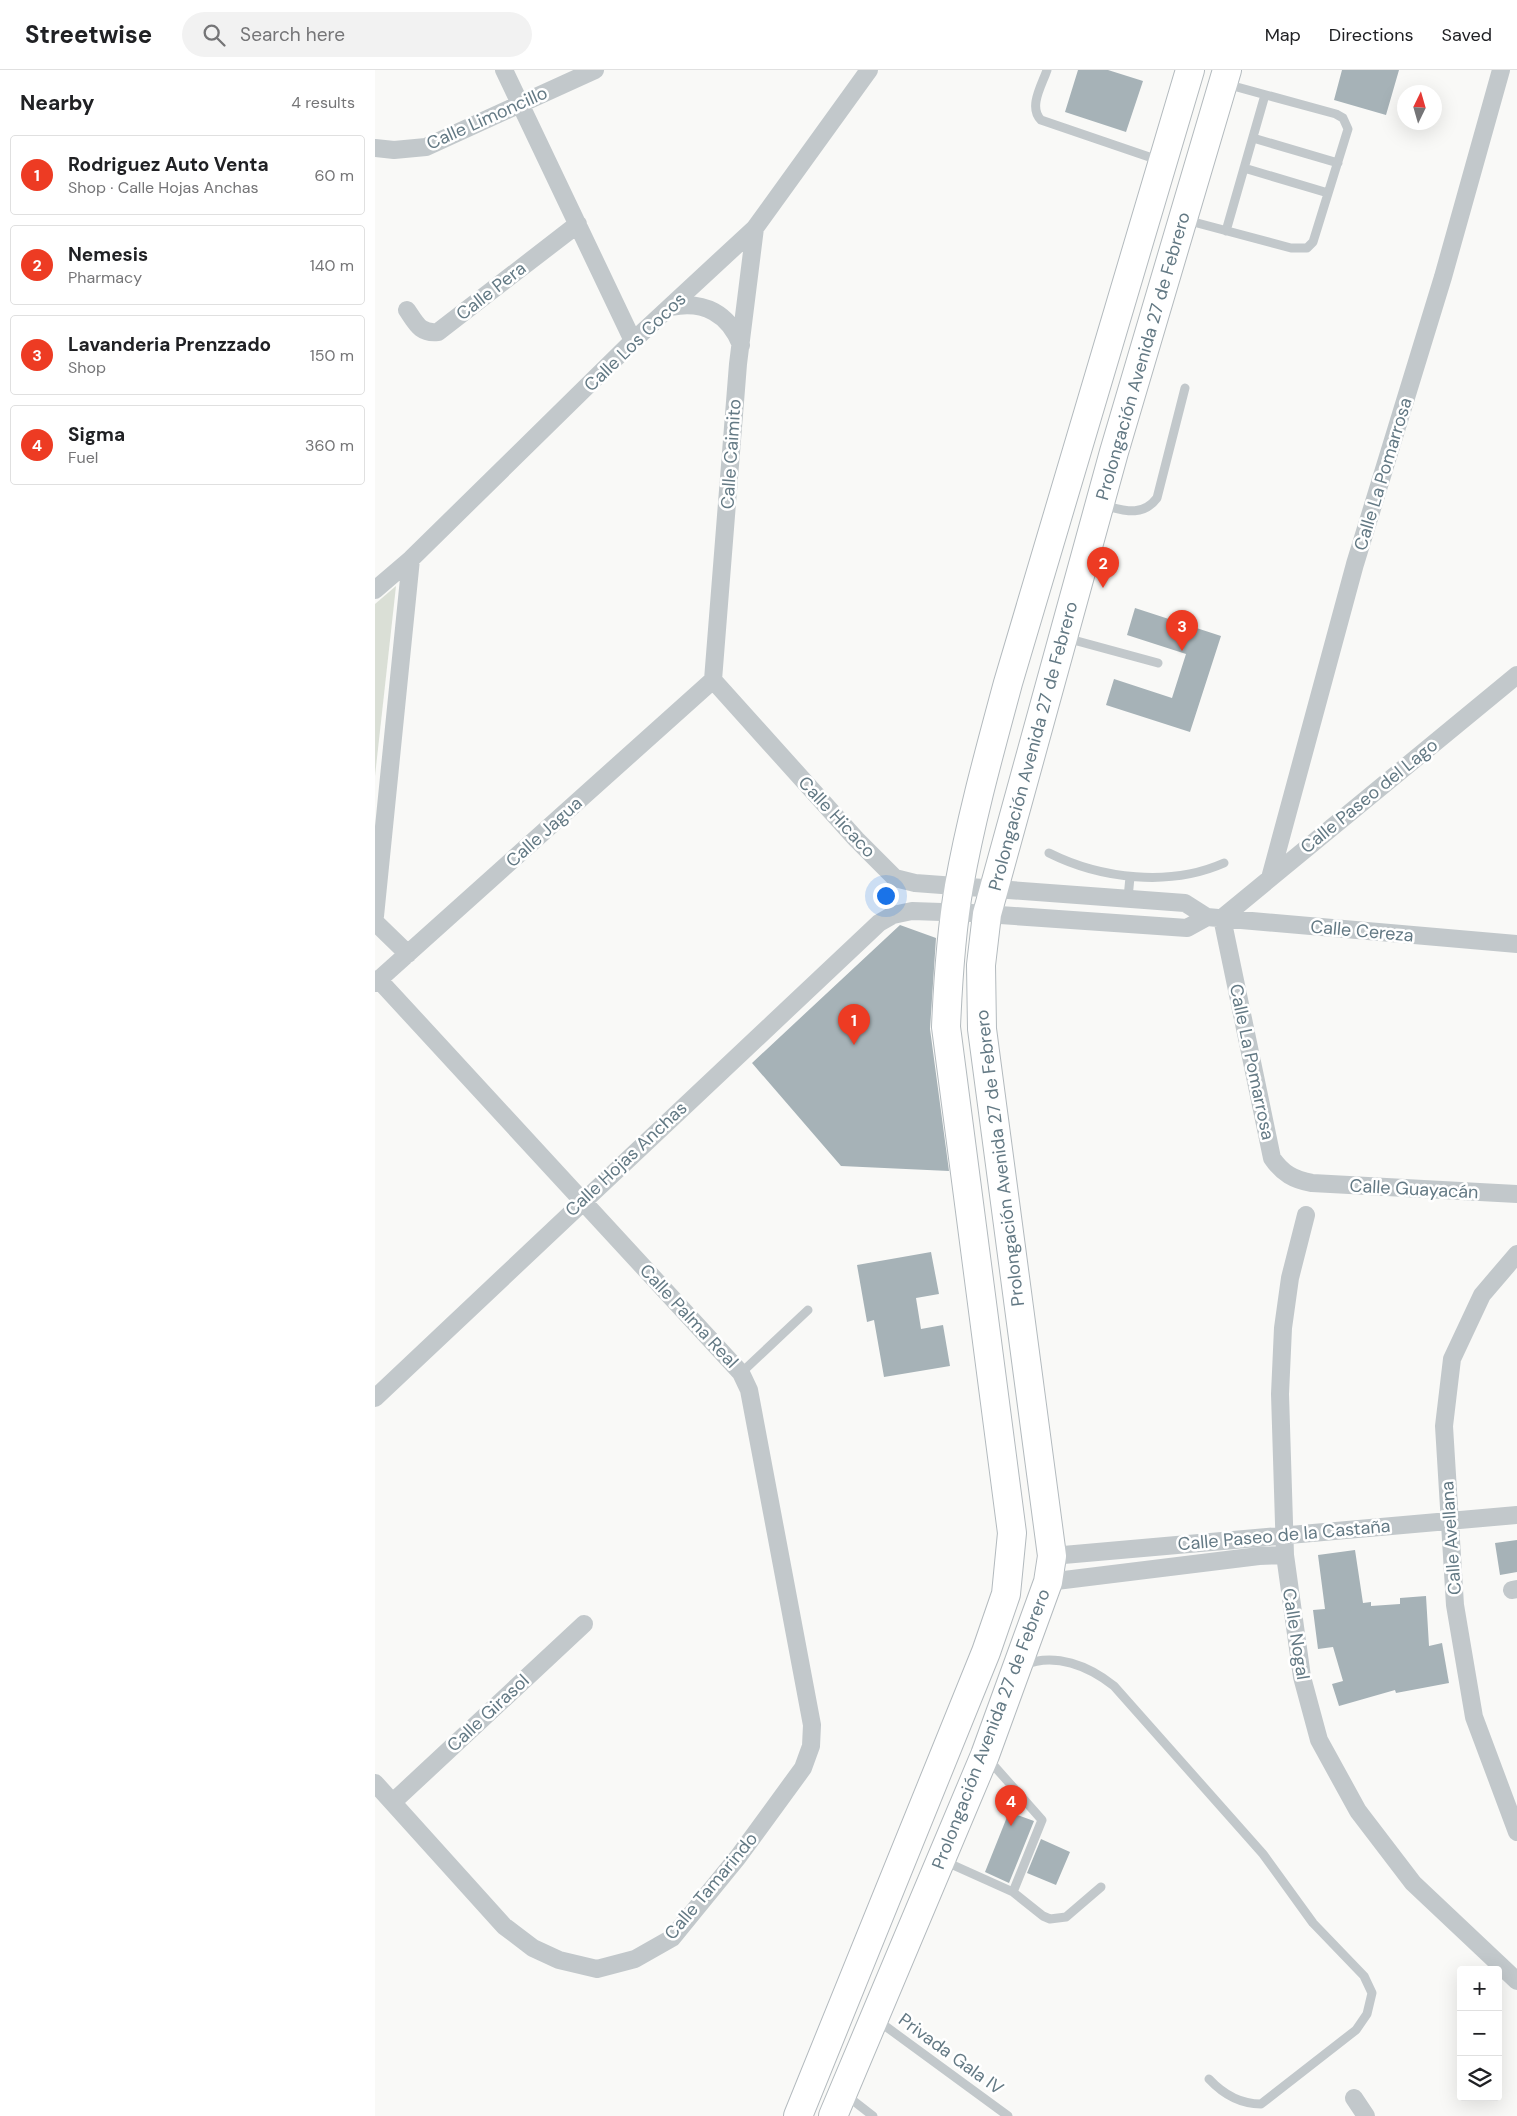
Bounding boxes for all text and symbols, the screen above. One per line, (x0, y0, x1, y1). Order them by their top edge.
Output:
search box (182, 12, 532, 57)
text: Streetwise (25, 19, 152, 50)
icon: search (200, 21, 228, 49)
text: Search here (240, 22, 345, 47)
text: Map (1265, 23, 1301, 47)
text: Directions (1329, 23, 1414, 47)
text: Saved (1442, 23, 1492, 47)
street label: Calle Limoncillo (423, 81, 551, 155)
north arrow (1397, 85, 1442, 130)
text: Nearby (20, 89, 94, 117)
text: 4 results (291, 92, 355, 113)
text: Rodriguez Auto Venta (68, 152, 269, 177)
text: 1 (34, 165, 40, 186)
text: 60 m (314, 165, 354, 186)
text: Shop · Calle Hojas Anchas (68, 177, 258, 198)
street label: Prolongación Avenida 27 de Febrero (1090, 209, 1196, 503)
text: Nemesis (68, 242, 148, 267)
text: 2 (32, 255, 42, 276)
text: 140 m (310, 255, 354, 276)
street label: Calle Pera (451, 256, 531, 326)
text: Pharmacy (68, 267, 142, 288)
street label: Calle Los Cocos (579, 287, 691, 397)
text: Lavanderia Prenzzado (68, 332, 271, 357)
text: 3 (32, 345, 42, 366)
text: 150 m (310, 345, 354, 366)
text: Shop (68, 357, 106, 378)
street label: Calle La Pomarrosa (1348, 395, 1418, 553)
street label: Calle Caimito (715, 398, 747, 510)
text: Sigma (68, 422, 125, 447)
text: 4 (32, 435, 42, 456)
text: 360 m (305, 435, 354, 456)
text: Fuel (68, 447, 98, 468)
pin: 2 (1087, 547, 1119, 588)
street label: Prolongación Avenida 27 de Febrero (983, 599, 1083, 893)
pin: 3 (1166, 610, 1198, 651)
street label: Calle Paseo del Lago (1295, 733, 1443, 859)
street label: Calle Hicaco (793, 771, 881, 863)
street label: Calle Jagua (501, 791, 587, 873)
your location (873, 883, 899, 909)
street label: Calle Cereza (1309, 915, 1415, 947)
street label: Calle La Pomarrosa (1224, 982, 1280, 1142)
pin: 1 (838, 1004, 870, 1045)
street label: Prolongación Avenida 27 de Febrero (970, 1008, 1030, 1308)
street label: Calle Hojas Anchas (560, 1096, 692, 1222)
street label: Calle Guayacán (1349, 1174, 1479, 1204)
street label: Calle Palma Real (634, 1259, 744, 1373)
street label: Calle Avellana (1435, 1480, 1467, 1596)
street label: Calle Paseo de la Castaña (1177, 1514, 1391, 1556)
street label: Prolongación Avenida 27 de Febrero (926, 1585, 1056, 1873)
street label: Calle Nogal (1277, 1587, 1315, 1681)
street label: Calle Girasol (442, 1669, 534, 1757)
pin: 4 (995, 1785, 1027, 1826)
street label: Calle Tamarindo (659, 1827, 763, 1945)
map controls (1457, 1966, 1502, 2101)
button: + (1457, 1966, 1502, 2011)
street label: Privada Gala IV (894, 2008, 1008, 2100)
button: − (1457, 2011, 1502, 2056)
button: layers (1457, 2056, 1502, 2101)

